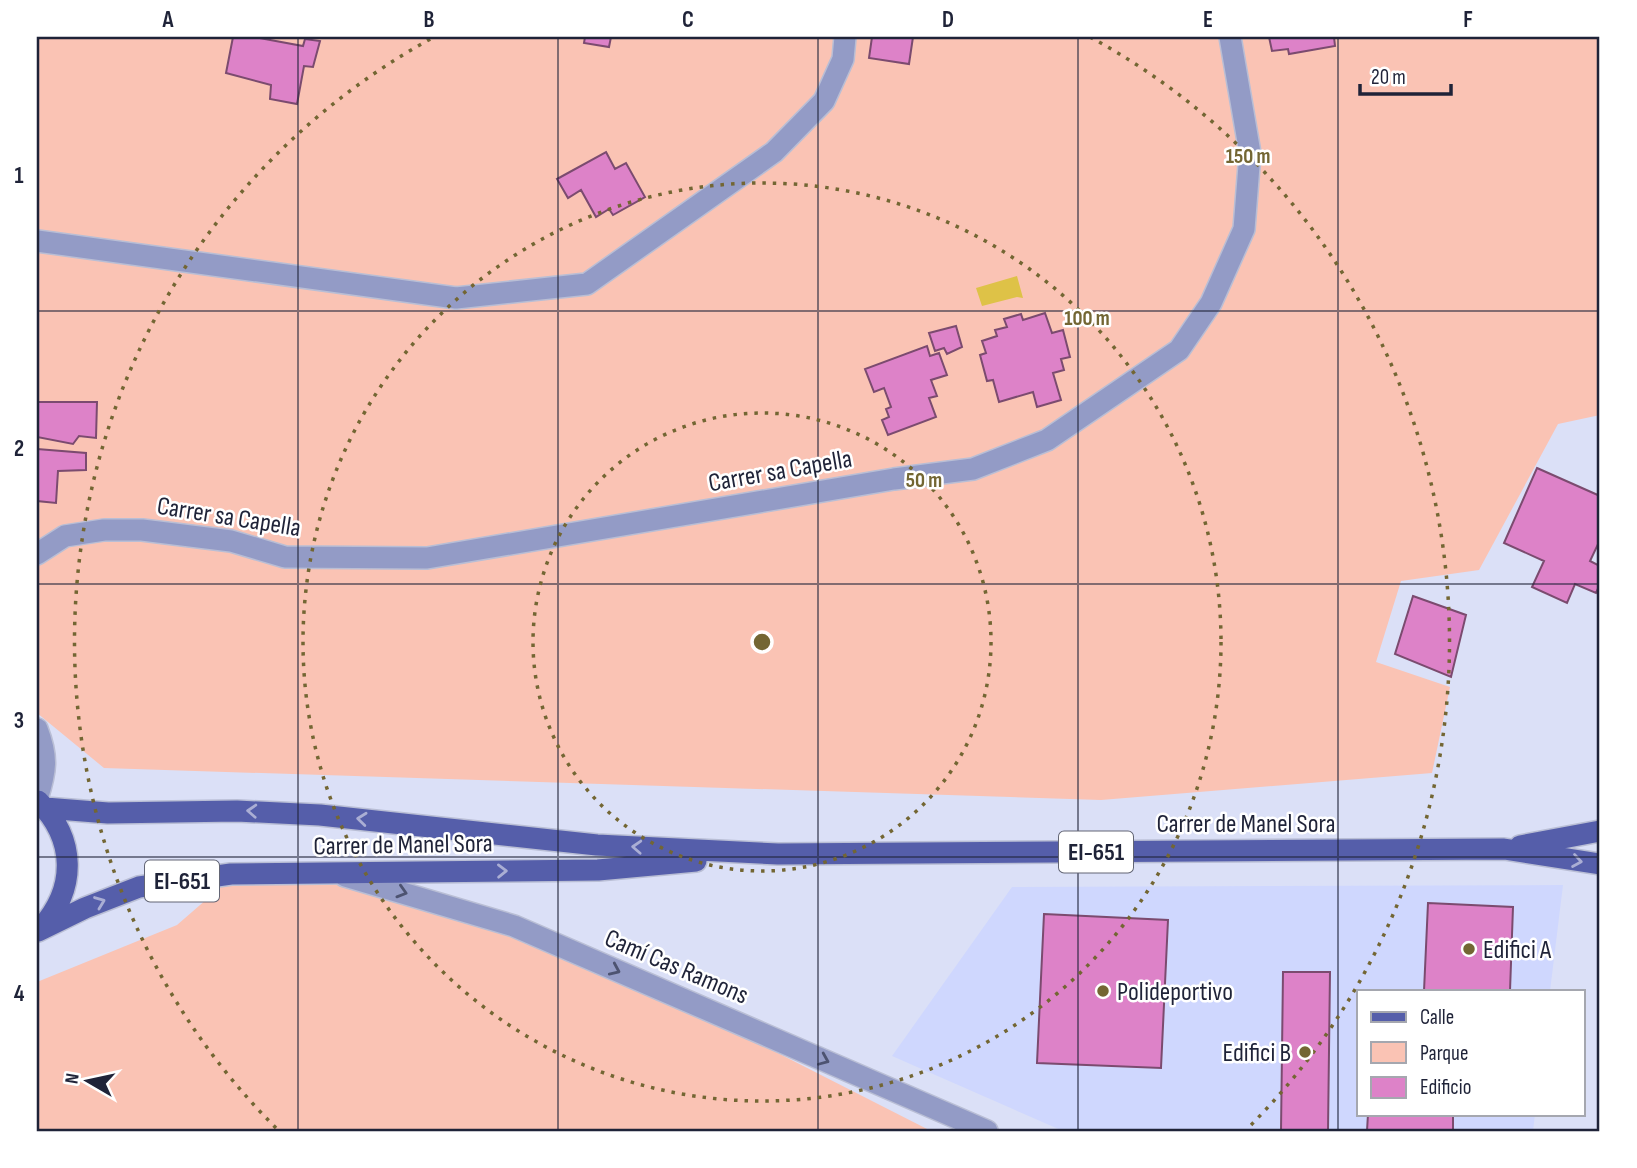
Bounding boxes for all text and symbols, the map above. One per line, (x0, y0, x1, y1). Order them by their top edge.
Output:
text: A (162, 6, 175, 34)
text: B (424, 6, 435, 34)
text: C (682, 6, 694, 34)
text: D (942, 6, 954, 34)
text: E (1203, 6, 1213, 34)
text: F (1463, 6, 1473, 34)
scale bar (1360, 52, 1452, 96)
text: 20 m (1371, 65, 1406, 90)
text: 150 m (1226, 144, 1270, 169)
text: 1 (14, 162, 24, 190)
text: 100 m (1064, 306, 1110, 331)
text: 2 (14, 435, 24, 463)
street label: Carrer sa Capella (706, 444, 854, 499)
text: 50 m (906, 468, 942, 493)
street label: Carrer sa Capella (155, 491, 303, 544)
centre of rings (750, 630, 774, 654)
text: 3 (14, 707, 24, 735)
one-way arrow (246, 804, 257, 819)
street label: Carrer de Manel Sora (1156, 809, 1336, 840)
one-way arrow (356, 812, 367, 827)
street label: Carrer de Manel Sora (313, 828, 493, 863)
road number: EI-651 (1059, 832, 1133, 872)
one-way arrow (631, 840, 642, 855)
one-way arrow (1571, 853, 1582, 868)
road number: EI-651 (145, 860, 219, 902)
one-way arrow (498, 863, 508, 879)
one-way arrow (395, 884, 407, 899)
one-way arrow (93, 897, 105, 911)
street label: Camí Cas Ramons (600, 923, 753, 1012)
place label: Edifici A (1483, 935, 1552, 966)
marker: Edifici A (1461, 941, 1477, 957)
one-way arrow (608, 962, 620, 976)
place label: Polideportivo (1117, 977, 1233, 1008)
text: 4 (14, 980, 25, 1008)
marker: Polideportivo (1095, 983, 1111, 999)
legend (1357, 990, 1584, 1116)
text: Calle (1420, 1005, 1454, 1030)
place label: Edifici B (1222, 1038, 1291, 1069)
text: Parque (1420, 1041, 1468, 1066)
marker: Edifici B (1297, 1044, 1313, 1060)
north arrow (52, 1046, 122, 1116)
one-way arrow (817, 1052, 829, 1066)
text: N (61, 1072, 85, 1085)
text: Edificio (1420, 1075, 1471, 1100)

